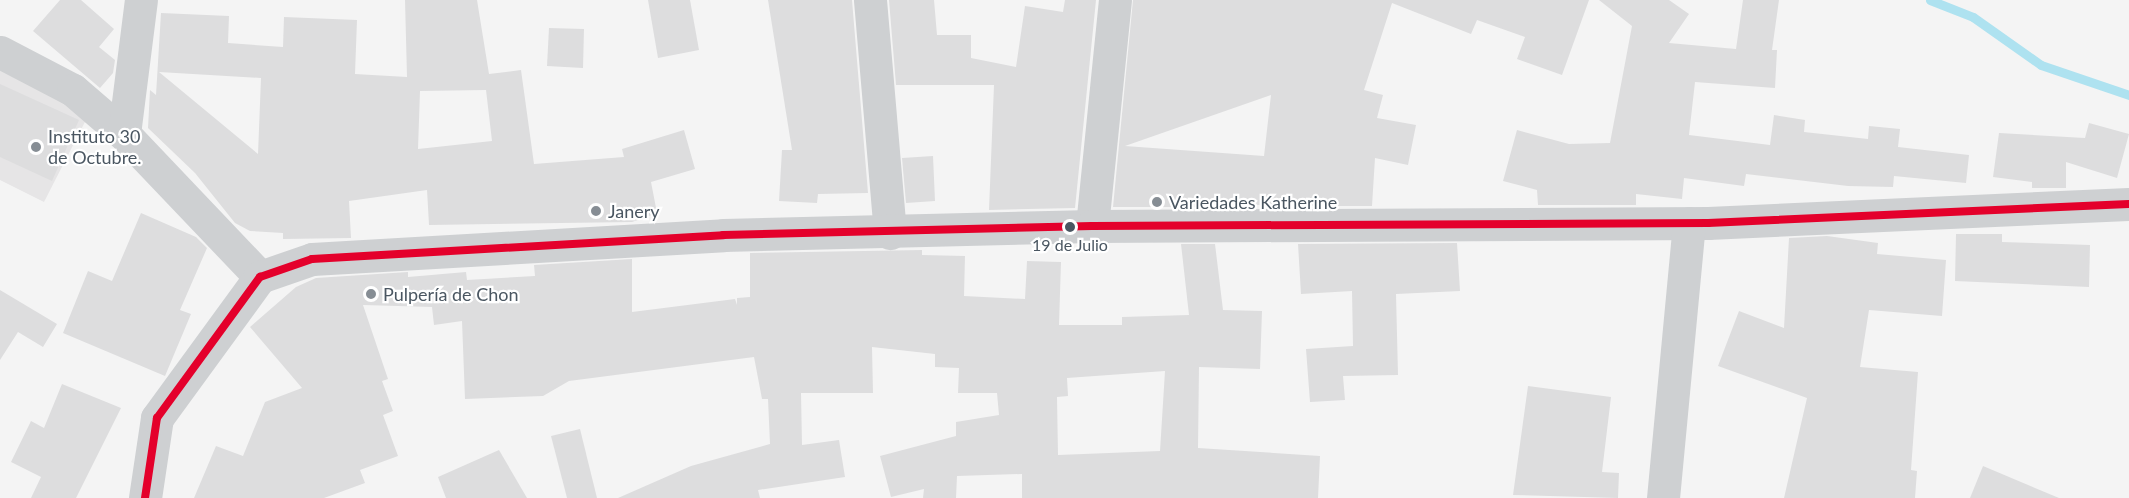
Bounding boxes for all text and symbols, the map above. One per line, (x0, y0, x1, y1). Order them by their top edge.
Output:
place label: Instituto 30 de Octubre. (48, 126, 142, 168)
marker: Instituto 30 de Octubre. (29, 140, 43, 154)
place label: Variedades Katherine (1169, 191, 1337, 213)
marker: Variedades Katherine (1150, 195, 1164, 209)
place label: Janery (608, 200, 660, 222)
marker: Janery (589, 204, 603, 218)
marker: 19 de Julio (1064, 221, 1076, 233)
place label: 19 de Julio (1032, 235, 1108, 255)
place label: Pulpería de Chon (383, 283, 519, 305)
marker: Pulpería de Chon (364, 287, 378, 301)

